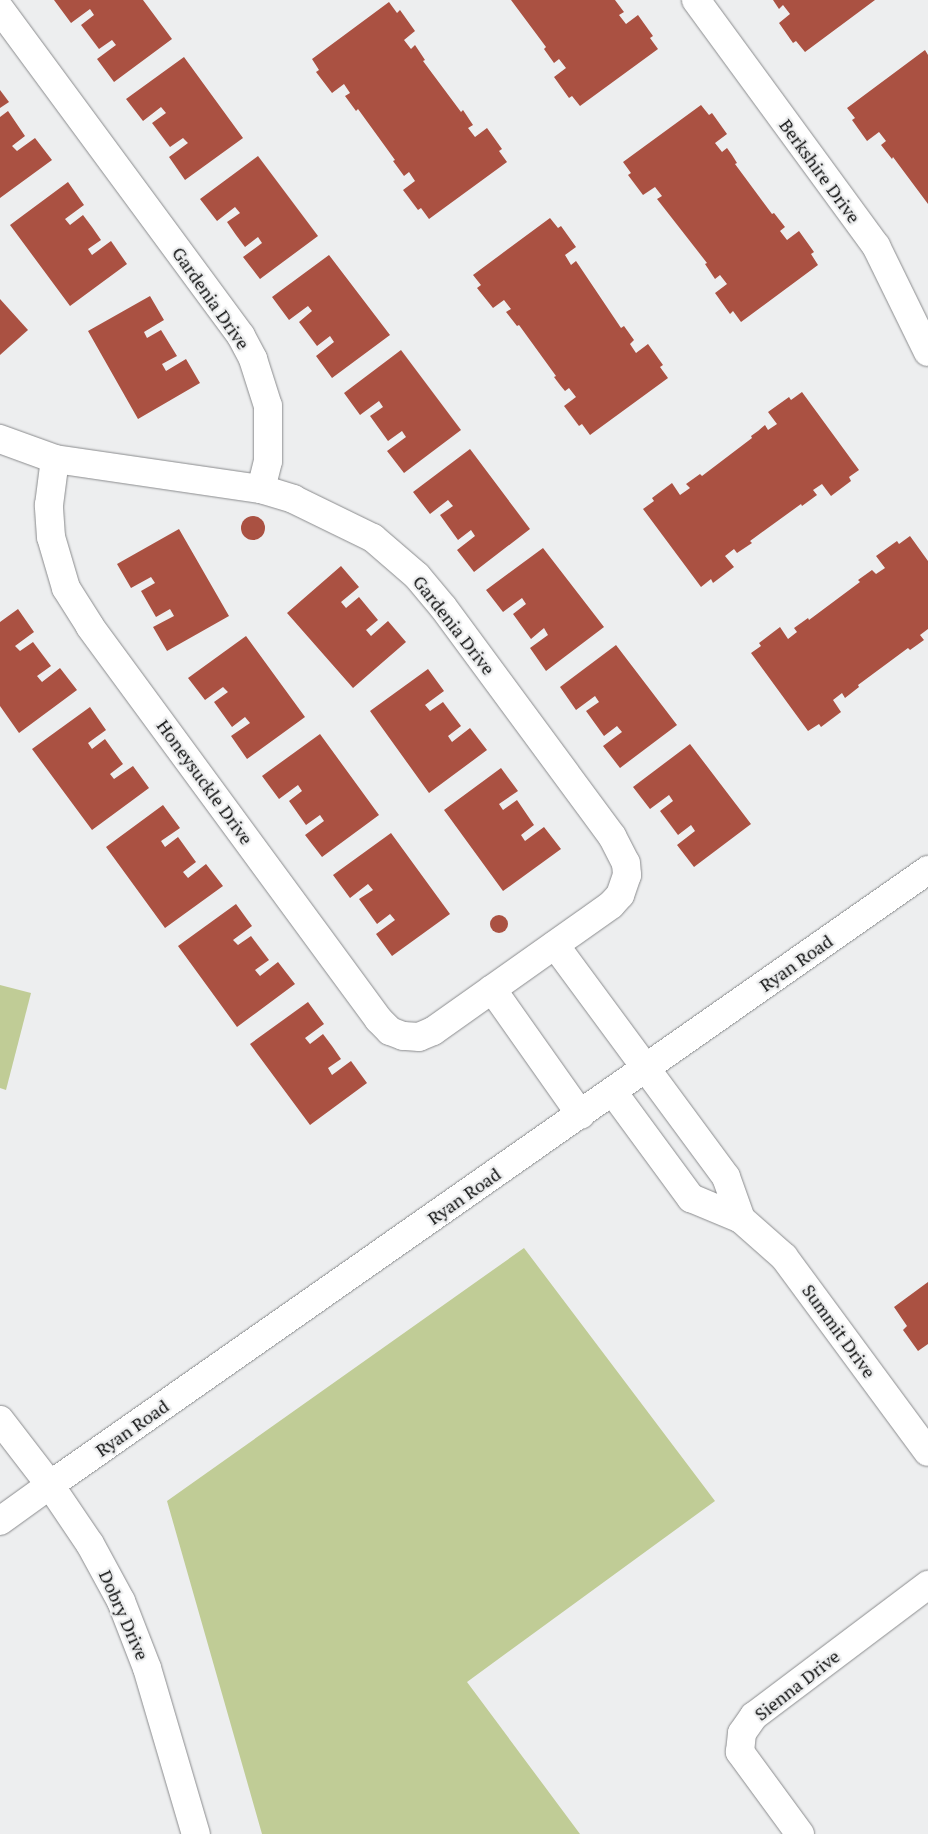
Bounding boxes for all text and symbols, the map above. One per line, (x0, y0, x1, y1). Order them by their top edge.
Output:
street label: Berkshire Drive (775, 115, 865, 227)
street label: Gardenia Drive (168, 243, 254, 353)
street label: Gardenia Drive (409, 571, 499, 679)
street label: Honeysuckle Drive (152, 715, 258, 849)
street label: Ryan Road (755, 930, 837, 996)
street label: Ryan Road (423, 1163, 505, 1229)
street label: Summit Drive (798, 1280, 880, 1382)
street label: Ryan Road (91, 1395, 173, 1461)
street label: Dobry Drive (95, 1567, 153, 1663)
street label: Sienna Drive (750, 1645, 844, 1725)

